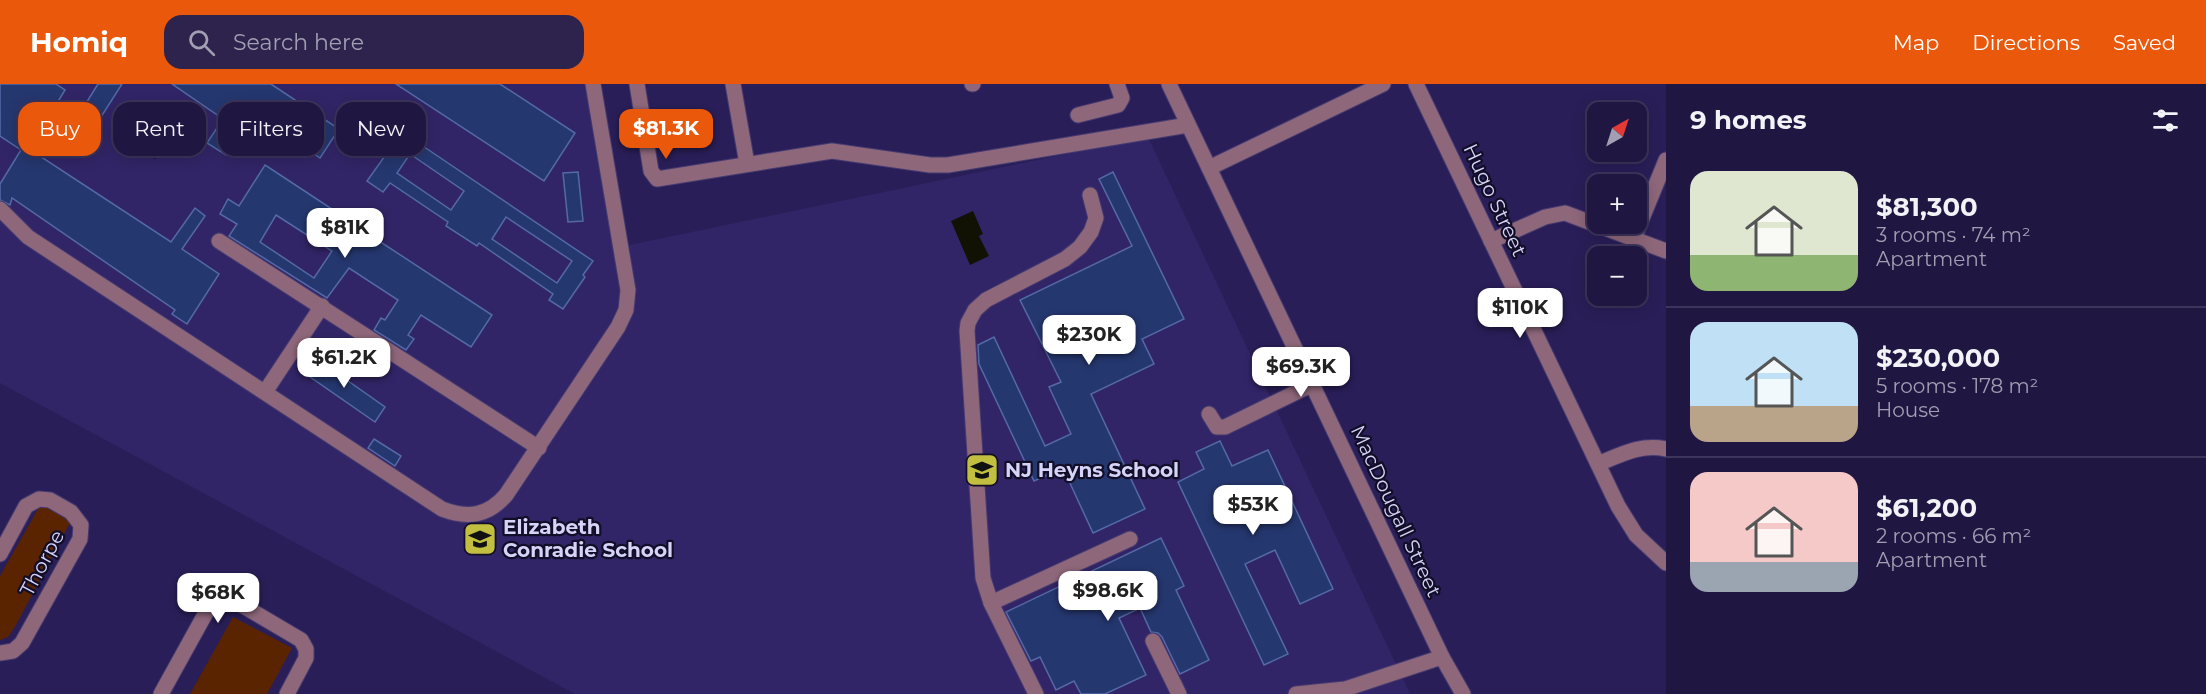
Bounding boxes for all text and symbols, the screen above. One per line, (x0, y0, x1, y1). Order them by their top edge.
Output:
search box (164, 15, 584, 69)
text: Homiq (30, 25, 128, 59)
icon: search (185, 26, 218, 59)
text: Search here (233, 29, 364, 56)
text: Map (1893, 30, 1939, 55)
text: Directions (1972, 30, 2080, 55)
text: Saved (2113, 30, 2176, 55)
chip: Buy (18, 102, 101, 156)
chip: Rent (113, 102, 206, 156)
chip: Filters (218, 102, 324, 156)
chip: New (336, 102, 426, 156)
north arrow (1587, 102, 1647, 162)
map controls (1587, 102, 1647, 306)
text: 9 homes (1690, 104, 1807, 136)
icon: filters (2149, 104, 2182, 137)
pin: $81.3K (617, 109, 715, 160)
text: $81.3K (633, 116, 699, 140)
street label: Hugo Street (1458, 140, 1532, 260)
button: + (1587, 174, 1647, 234)
text: $81,300 (1876, 191, 1978, 223)
icon: home (1738, 195, 1810, 267)
pin: $81K (309, 208, 381, 259)
text: $81K (321, 215, 369, 239)
text: 3 rooms · 74 m² (1876, 223, 2031, 247)
button: − (1587, 246, 1647, 306)
text: Apartment (1876, 247, 1987, 271)
pin: $110K (1478, 288, 1562, 339)
text: $110K (1492, 295, 1548, 319)
pin: $230K (1047, 315, 1131, 366)
text: $230K (1057, 322, 1121, 346)
pin: $61.2K (295, 338, 393, 389)
text: $230,000 (1876, 342, 2000, 374)
text: $61.2K (311, 345, 377, 369)
icon: home (1738, 346, 1810, 418)
pin: $69.3K (1252, 347, 1350, 398)
text: $69.3K (1266, 354, 1336, 378)
text: 5 rooms · 178 m² (1876, 374, 2038, 398)
text: House (1876, 398, 1940, 422)
street label: MacDougall Street (1346, 421, 1446, 601)
school or university icon: NJ Heyns School (964, 452, 1000, 488)
place label: NJ Heyns School (1005, 458, 1179, 482)
pin: $53K (1217, 485, 1289, 536)
text: $53K (1227, 492, 1279, 516)
text: $61,200 (1876, 492, 1977, 524)
icon: home (1738, 496, 1810, 568)
place label: Elizabeth Conradie School (503, 515, 673, 562)
school or university icon: Elizabeth Conradie School (462, 521, 498, 557)
text: 2 rooms · 66 m² (1876, 524, 2031, 548)
street label: Thorpe (15, 526, 69, 600)
text: Apartment (1876, 548, 1987, 572)
pin: $98.6K (1059, 571, 1157, 622)
pin: $68K (182, 573, 254, 624)
text: $98.6K (1072, 578, 1144, 602)
text: $68K (191, 580, 245, 604)

